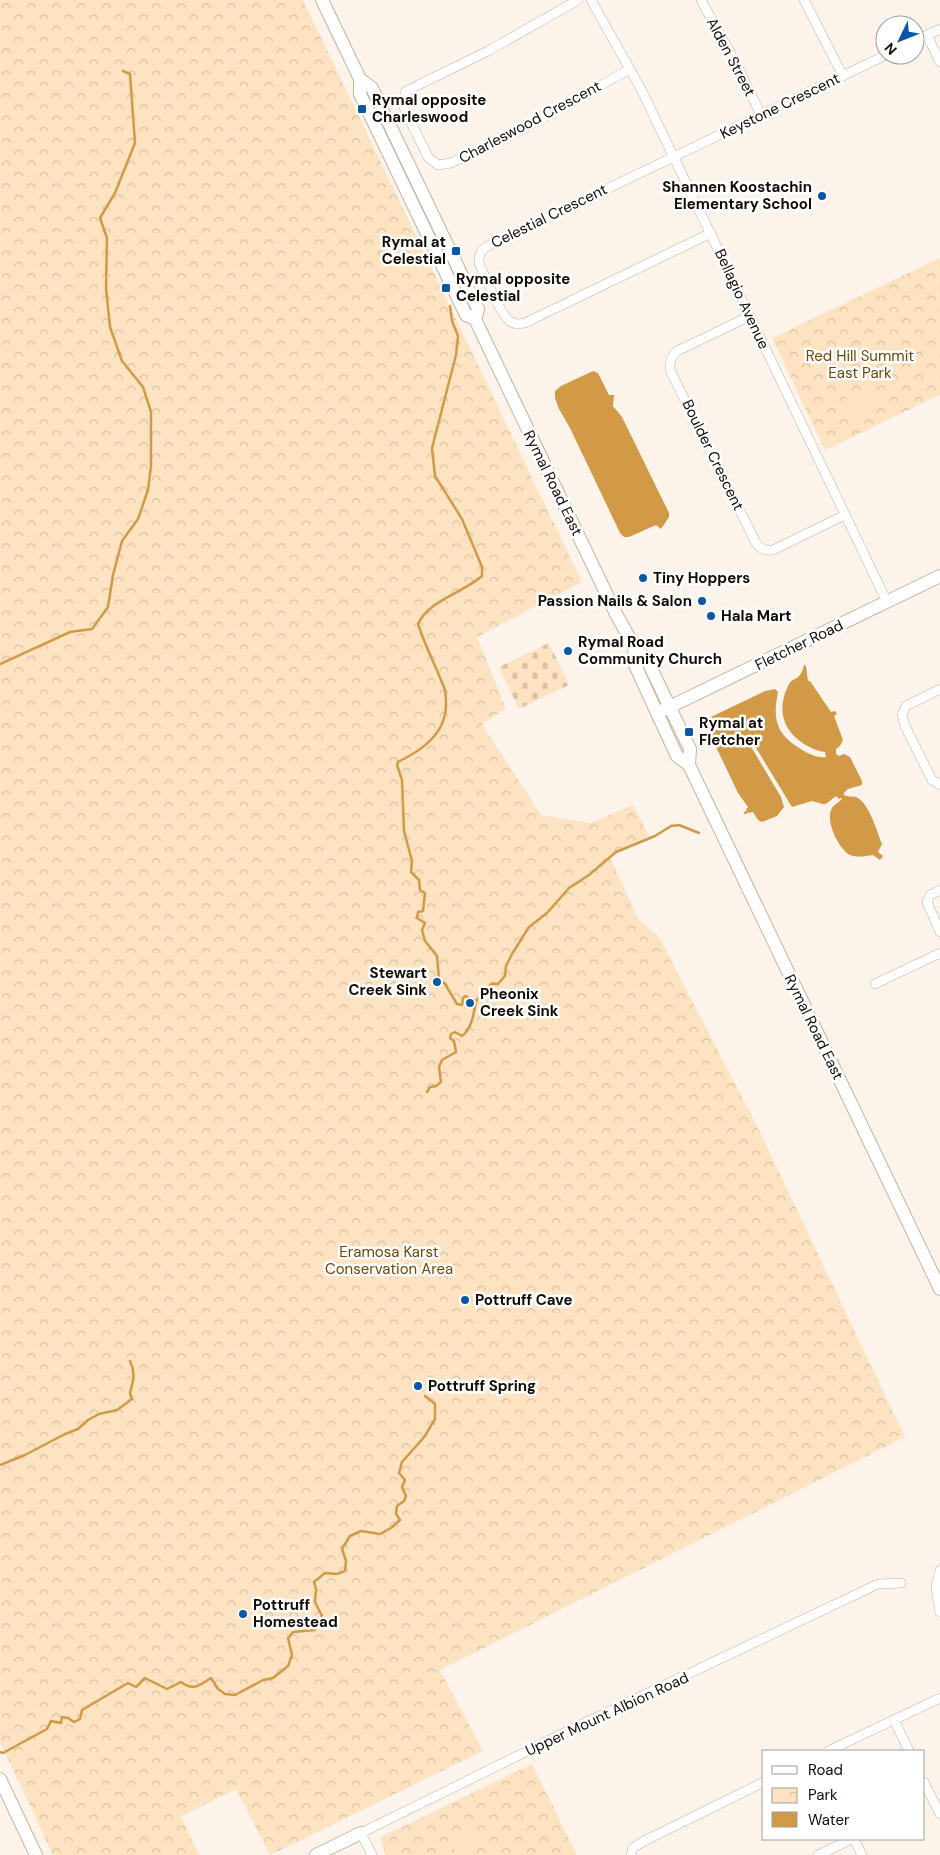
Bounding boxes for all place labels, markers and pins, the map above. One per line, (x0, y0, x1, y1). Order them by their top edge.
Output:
place label: Rymal opposite Charleswood (372, 90, 486, 127)
marker: Rymal opposite Charleswood (356, 103, 368, 115)
place label: Shannen Koostachin Elementary School (662, 177, 812, 214)
marker: Shannen Koostachin Elementary School (816, 190, 828, 202)
place label: Rymal at Celestial (382, 232, 446, 269)
marker: Rymal at Celestial (450, 245, 462, 257)
place label: Rymal opposite Celestial (456, 269, 570, 306)
marker: Rymal opposite Celestial (440, 282, 452, 294)
place label: Tiny Hoppers (653, 568, 750, 588)
marker: Tiny Hoppers (637, 572, 649, 584)
place label: Passion Nails & Salon (538, 591, 692, 611)
marker: Passion Nails & Salon (696, 595, 708, 607)
place label: Hala Mart (721, 606, 792, 626)
marker: Hala Mart (705, 610, 717, 622)
place label: Rymal Road Community Church (578, 632, 722, 669)
marker: Rymal Road Community Church (562, 645, 574, 657)
place label: Rymal at Fletcher (699, 713, 763, 750)
marker: Rymal at Fletcher (683, 726, 695, 738)
place label: Stewart Creek Sink (349, 963, 427, 1000)
marker: Stewart Creek Sink (431, 976, 443, 988)
place label: Pheonix Creek Sink (480, 984, 559, 1021)
marker: Pheonix Creek Sink (464, 997, 476, 1009)
place label: Pottruff Cave (475, 1290, 573, 1310)
marker: Pottruff Cave (459, 1294, 471, 1306)
place label: Pottruff Spring (428, 1376, 536, 1396)
marker: Pottruff Spring (412, 1380, 424, 1392)
place label: Pottruff Homestead (253, 1595, 338, 1632)
marker: Pottruff Homestead (237, 1608, 249, 1620)

